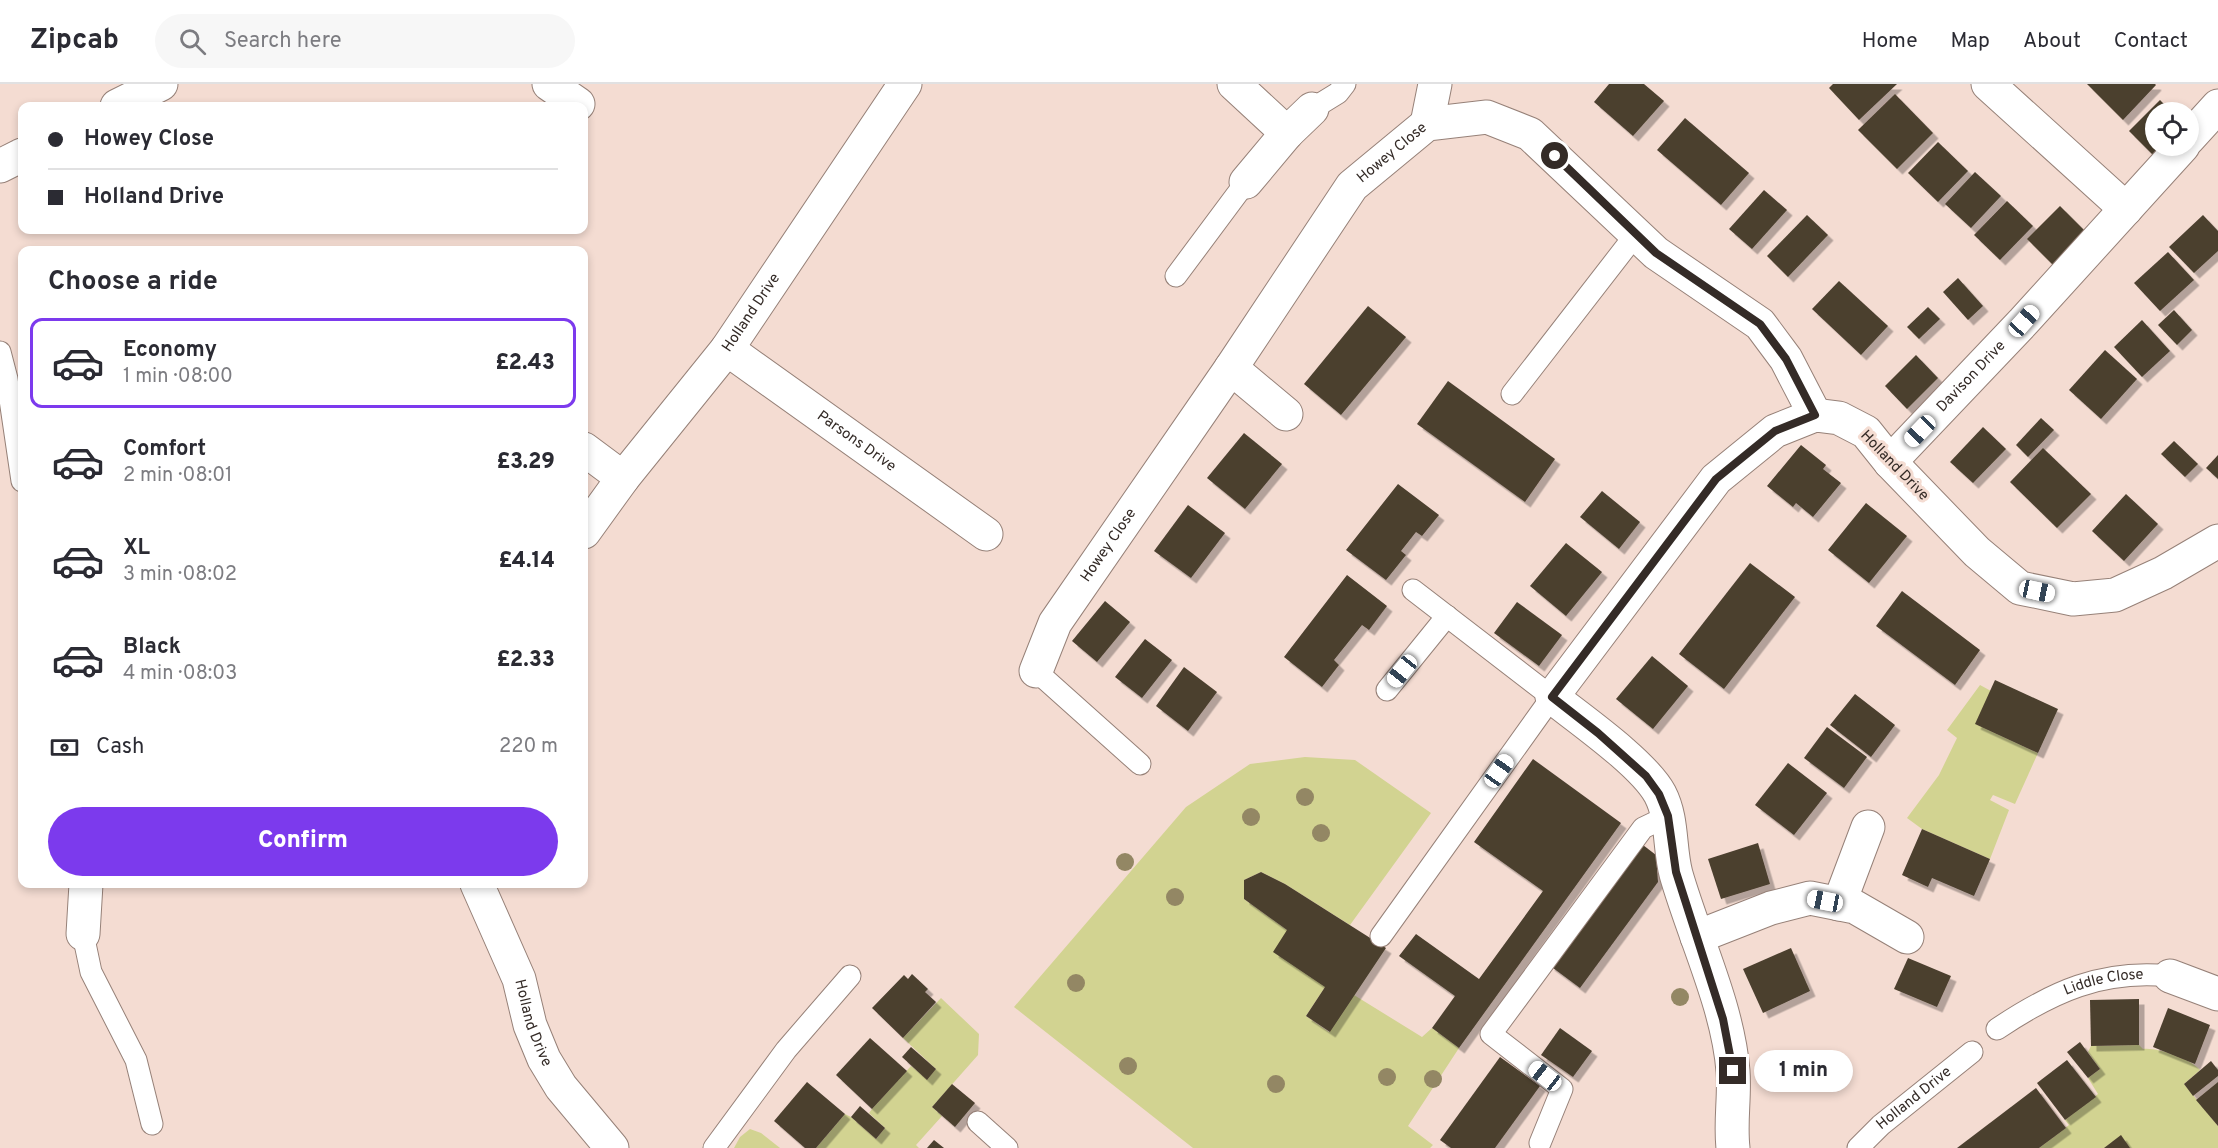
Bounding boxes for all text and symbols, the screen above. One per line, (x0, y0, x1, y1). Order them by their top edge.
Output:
search box (155, 14, 575, 68)
text: Zipcab (30, 23, 119, 59)
icon: search (176, 25, 209, 58)
text: Search here (224, 28, 341, 55)
text: Home (1862, 28, 1918, 55)
text: Map (1951, 28, 1990, 55)
text: About (2023, 28, 2081, 55)
text: Contact (2114, 28, 2188, 55)
map controls (2145, 102, 2199, 156)
button: locate (2145, 102, 2199, 156)
street label: Howey Close (1353, 118, 1431, 187)
text: Howey Close (84, 126, 214, 153)
route start (1541, 142, 1568, 169)
text: Holland Drive (84, 184, 224, 211)
text: Choose a ride (48, 265, 218, 299)
street label: Holland Drive (718, 270, 785, 356)
car (2005, 302, 2043, 340)
icon: car (51, 336, 105, 390)
text: Economy (123, 337, 217, 364)
street label: Davison Drive (1933, 337, 2010, 416)
text: £2.43 (495, 350, 555, 377)
text: 1 min · 08:00 (123, 364, 233, 390)
street label: Parsons Drive (813, 407, 900, 476)
car (1901, 412, 1939, 450)
street label: Holland Drive (1856, 427, 1932, 505)
icon: car (51, 435, 105, 489)
text: Comfort (123, 436, 206, 463)
text: £3.29 (497, 449, 555, 476)
text: 2 min · 08:01 (123, 463, 232, 489)
street label: Howey Close (1077, 505, 1141, 586)
icon: car (51, 534, 105, 588)
text: XL (123, 535, 150, 562)
text: £4.14 (498, 548, 555, 575)
text: 3 min · 08:02 (123, 562, 237, 588)
car (2018, 578, 2056, 604)
icon: car (51, 633, 105, 687)
text: Black (123, 634, 181, 661)
text: £2.33 (496, 647, 555, 674)
car (1384, 651, 1420, 691)
text: 4 min · 08:03 (123, 661, 237, 687)
icon: cash (48, 731, 81, 764)
text: Cash (96, 734, 145, 761)
text: 220 m (499, 734, 558, 760)
car (1481, 751, 1517, 791)
button: Confirm (48, 807, 558, 876)
car (1806, 889, 1844, 913)
street label: Liddle Close (2061, 965, 2144, 1000)
street label: Holland Drive (510, 977, 556, 1070)
callout: 1 min (1754, 1050, 1853, 1092)
route end (1719, 1057, 1746, 1084)
car (1525, 1058, 1565, 1094)
text: 1 min (1779, 1058, 1828, 1084)
street label: Holland Drive (1873, 1063, 1956, 1134)

